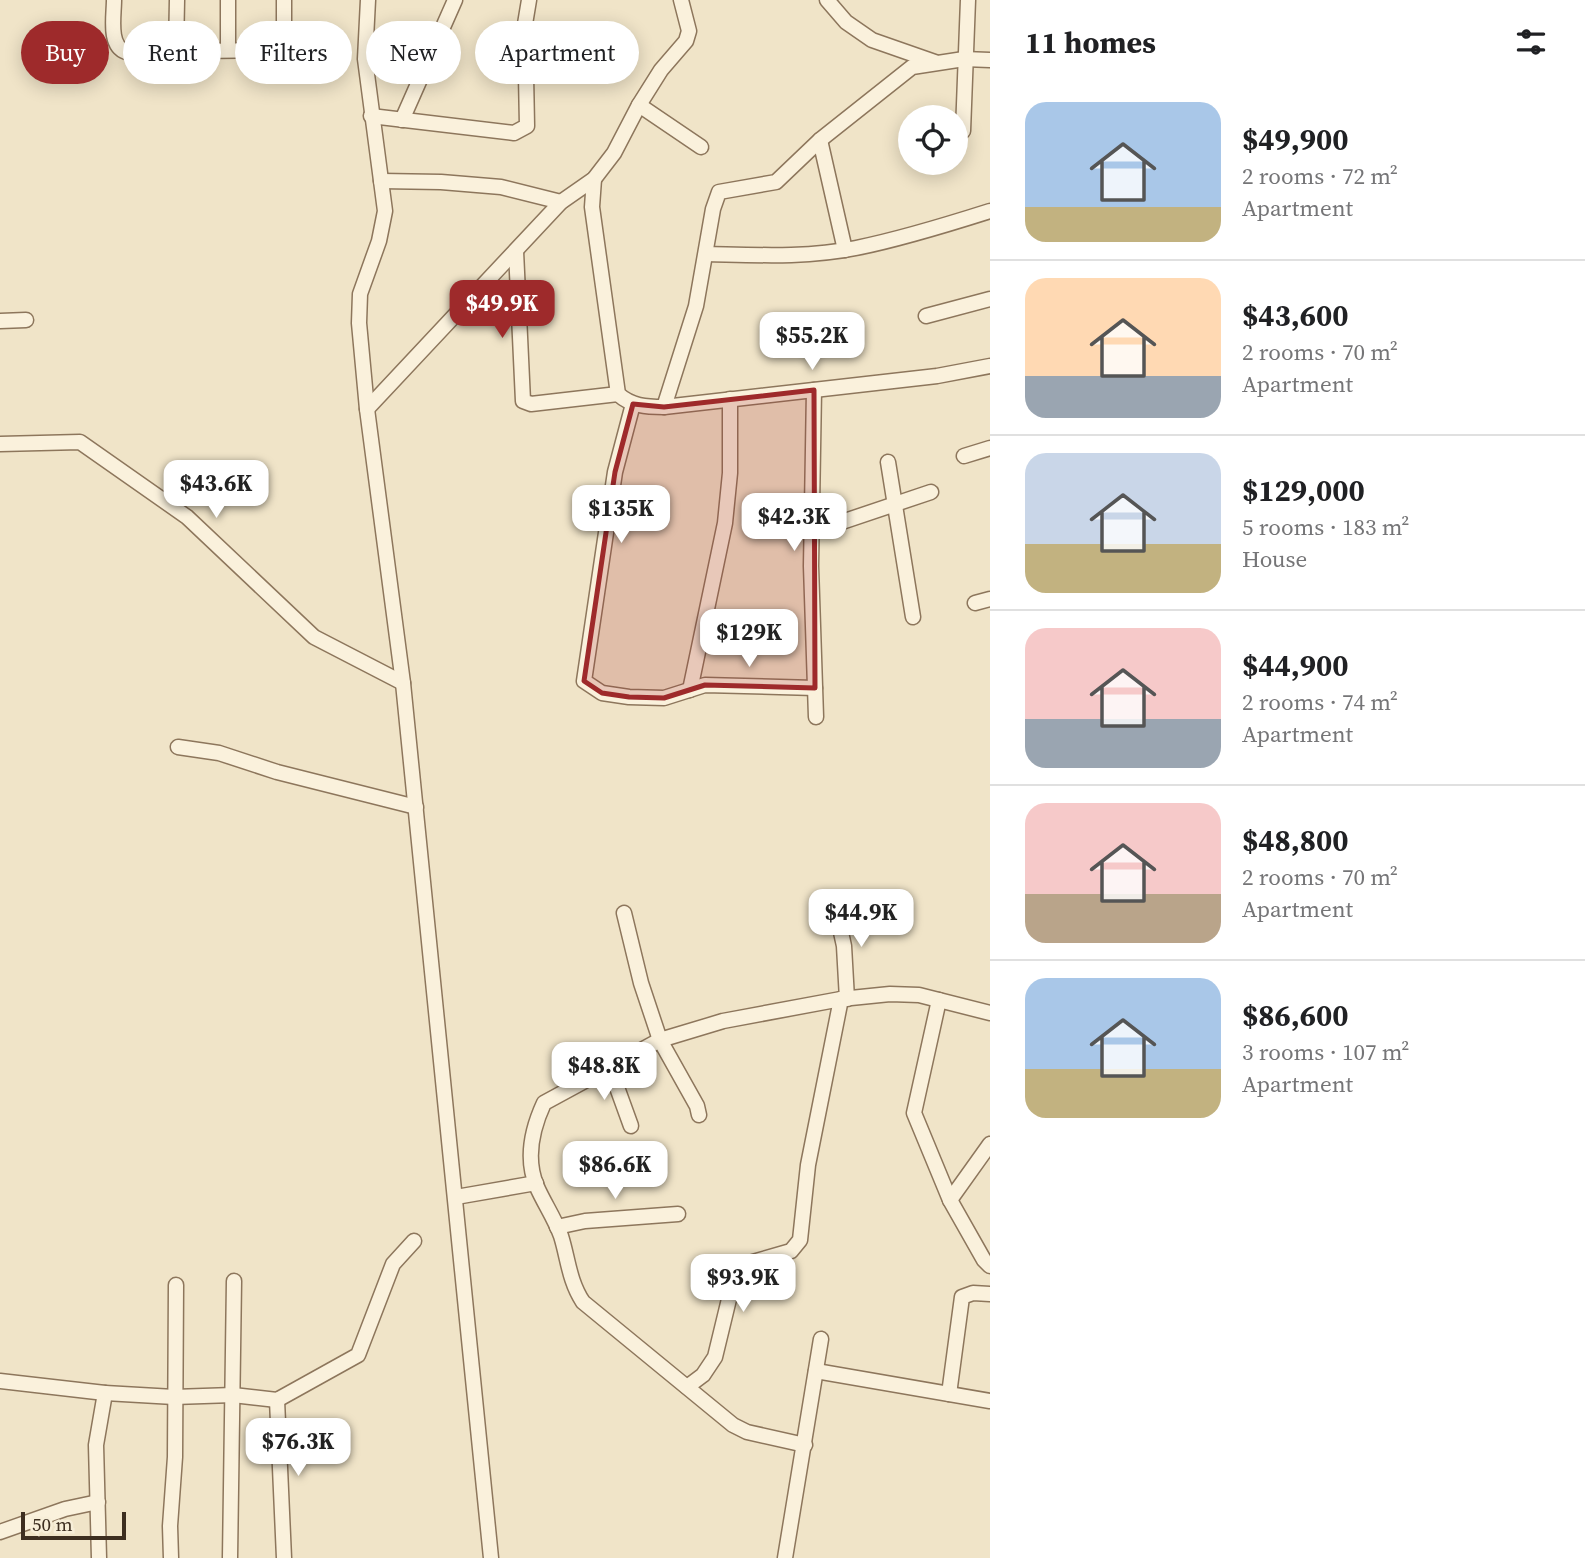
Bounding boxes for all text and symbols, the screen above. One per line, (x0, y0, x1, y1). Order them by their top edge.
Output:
chip: Buy (21, 21, 109, 84)
chip: Rent (123, 21, 221, 84)
chip: Filters (235, 21, 352, 84)
chip: New (366, 21, 461, 84)
chip: Apartment (475, 21, 639, 84)
text: 11 homes (1025, 22, 1156, 63)
icon: filters (1512, 23, 1550, 61)
map controls (898, 105, 968, 175)
button: locate (898, 105, 968, 175)
text: $49,900 (1242, 119, 1349, 160)
icon: home (1081, 130, 1165, 214)
text: 2 rooms · 72 m² (1242, 160, 1398, 192)
text: Apartment (1242, 192, 1353, 224)
pin: $49.9K (445, 280, 559, 340)
text: $49.9K (466, 287, 538, 319)
text: $43,600 (1242, 295, 1349, 336)
icon: home (1081, 306, 1165, 390)
pin: $55.2K (755, 312, 869, 372)
text: $55.2K (776, 319, 848, 351)
text: 2 rooms · 70 m² (1242, 336, 1398, 368)
text: Apartment (1242, 368, 1353, 400)
pin: $43.6K (159, 461, 273, 520)
text: $43.6K (180, 467, 252, 499)
text: $129,000 (1242, 470, 1365, 511)
icon: home (1081, 481, 1165, 565)
pin: $135K (572, 486, 670, 545)
text: $135K (588, 492, 654, 524)
pin: $42.3K (737, 494, 851, 553)
text: $42.3K (758, 500, 830, 532)
text: 5 rooms · 183 m² (1242, 511, 1409, 543)
text: House (1242, 543, 1307, 575)
pin: $129K (700, 610, 798, 669)
text: $129K (716, 616, 782, 648)
text: $44,900 (1242, 645, 1349, 686)
icon: home (1081, 656, 1165, 740)
text: 2 rooms · 74 m² (1242, 686, 1398, 718)
text: Apartment (1242, 718, 1353, 750)
text: $48,800 (1242, 820, 1349, 861)
icon: home (1081, 831, 1165, 915)
text: 2 rooms · 70 m² (1242, 861, 1398, 893)
pin: $44.9K (804, 890, 918, 949)
text: Apartment (1242, 893, 1353, 925)
text: $44.9K (825, 896, 897, 928)
text: $86,600 (1242, 995, 1349, 1036)
icon: home (1081, 1006, 1165, 1090)
text: 3 rooms · 107 m² (1242, 1036, 1409, 1068)
pin: $48.8K (547, 1042, 661, 1102)
text: $48.8K (568, 1049, 640, 1081)
text: Apartment (1242, 1068, 1353, 1100)
pin: $86.6K (558, 1142, 672, 1201)
text: $86.6K (579, 1148, 651, 1180)
pin: $93.9K (686, 1254, 800, 1314)
text: $93.9K (707, 1261, 779, 1293)
pin: $76.3K (241, 1418, 355, 1478)
text: $76.3K (262, 1425, 334, 1457)
scale bar (21, 1509, 126, 1541)
text: 50 m (32, 1511, 73, 1537)

